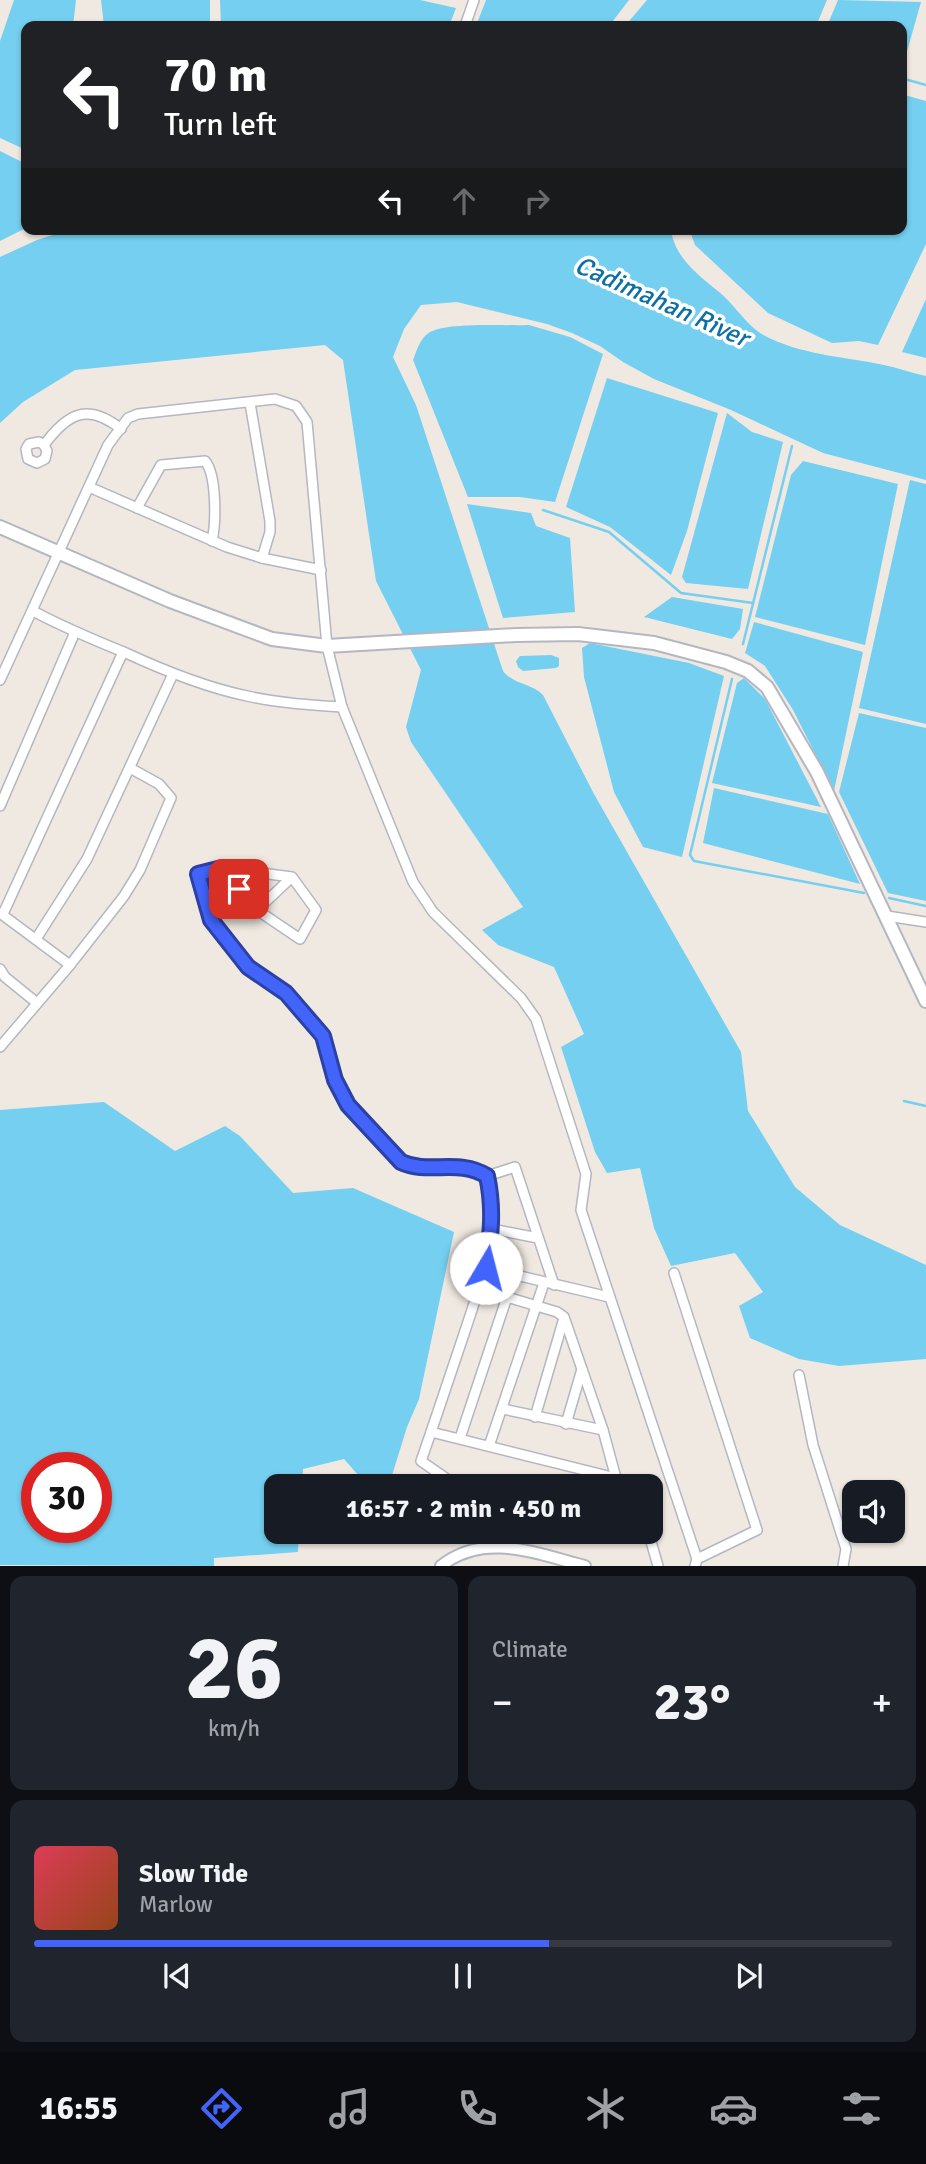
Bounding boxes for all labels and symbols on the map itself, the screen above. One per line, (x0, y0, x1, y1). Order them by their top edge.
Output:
water label: Cadimahan River (570, 249, 757, 356)
pin (209, 859, 269, 919)
position arrow (449, 1231, 523, 1305)
speed limit sign: 30 (21, 1452, 112, 1543)

